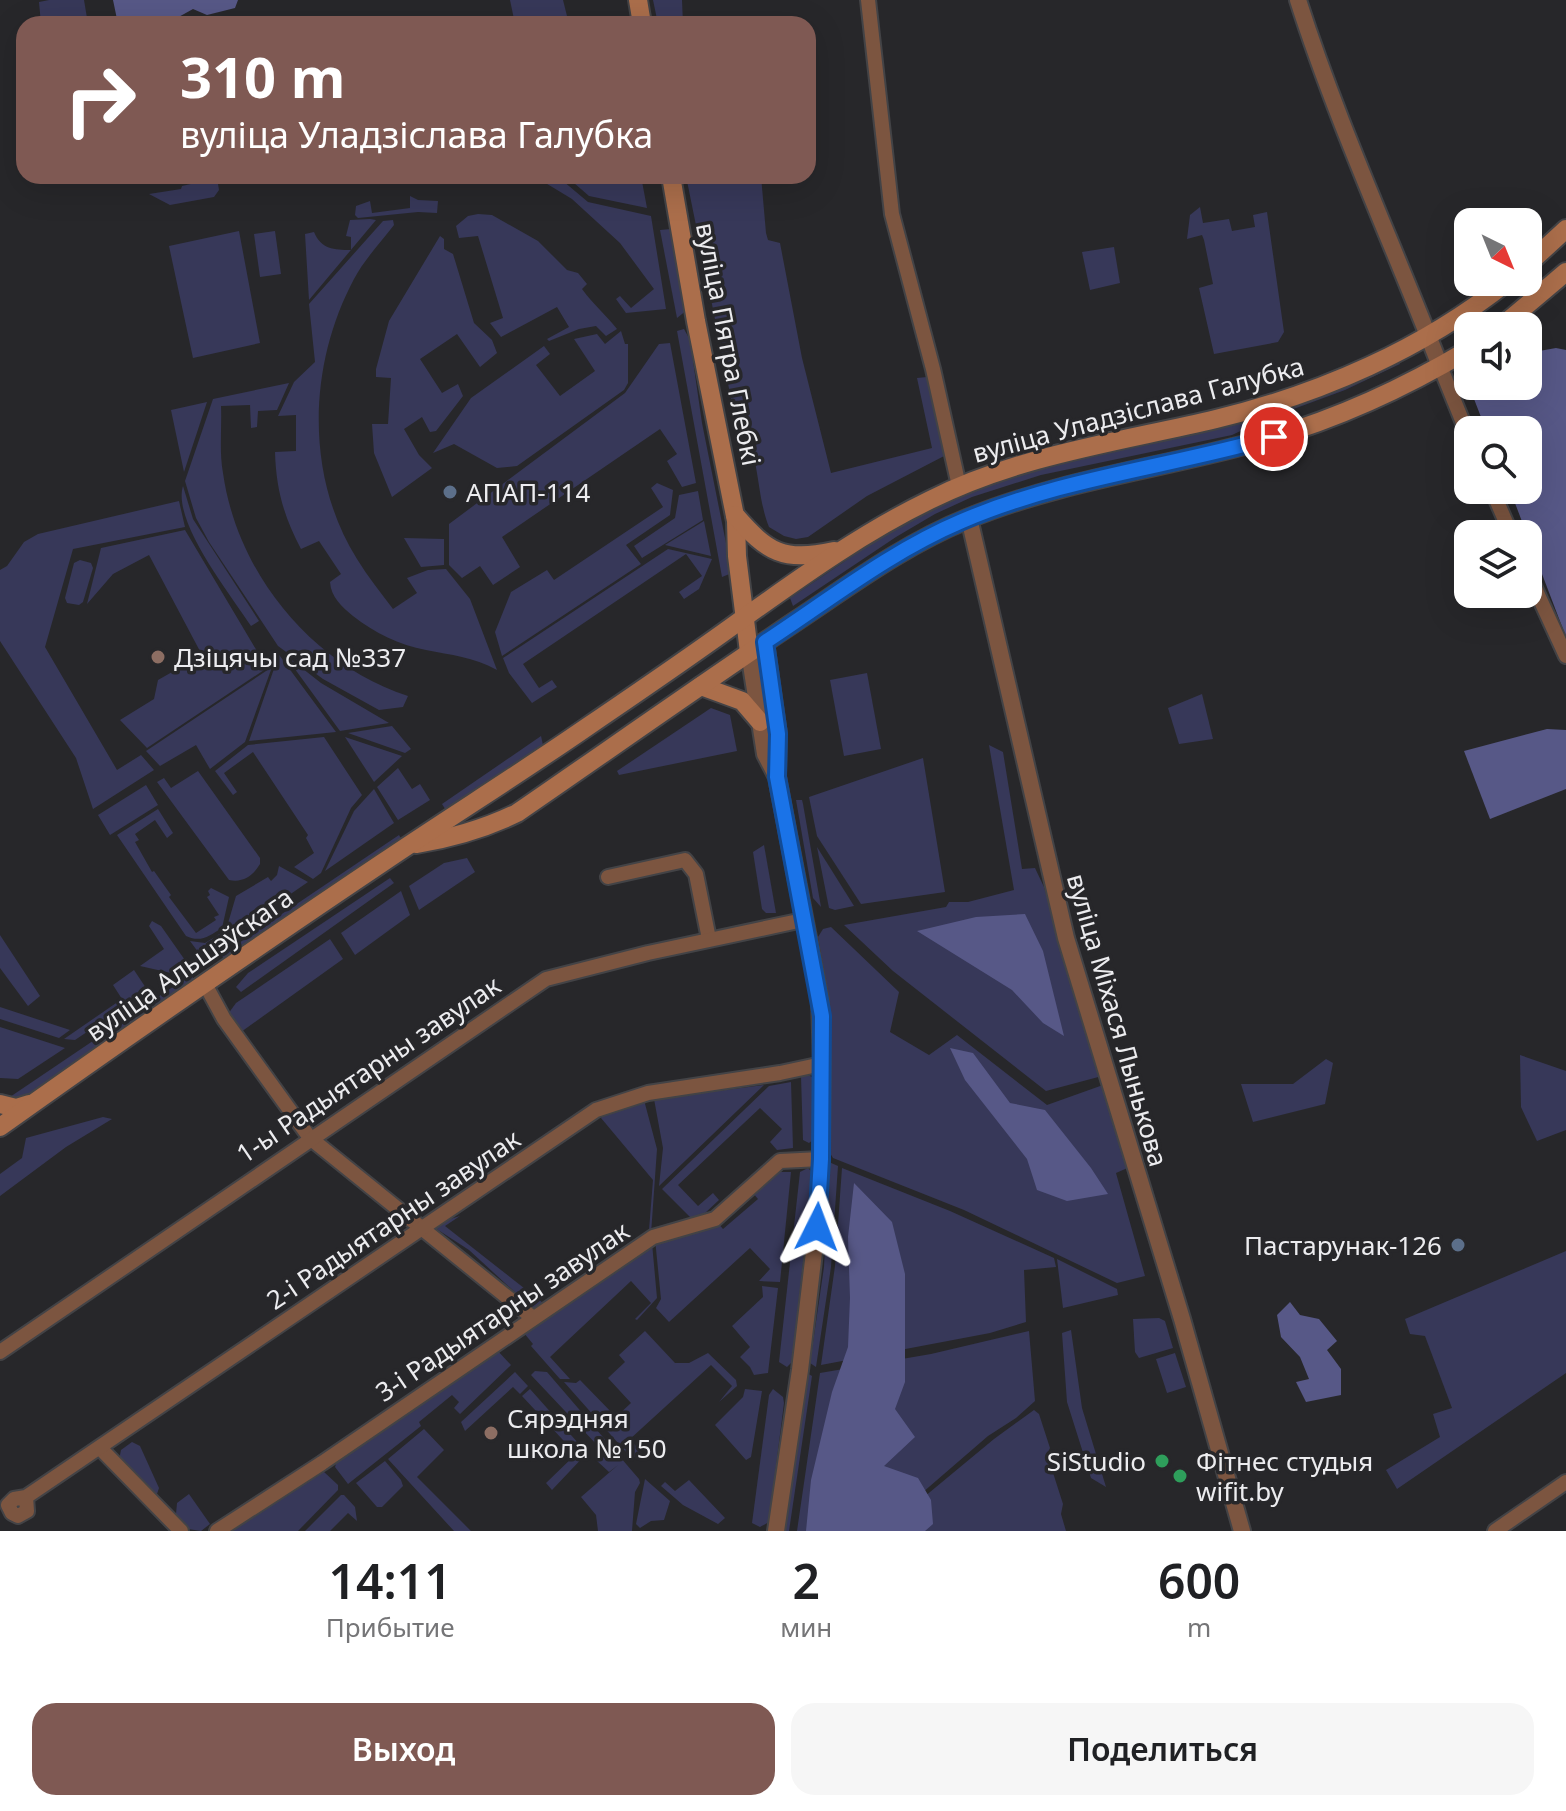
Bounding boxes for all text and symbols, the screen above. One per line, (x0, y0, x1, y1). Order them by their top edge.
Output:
text: 310 m (180, 38, 345, 114)
icon: right (48, 48, 152, 152)
text: вуліца Уладзіслава Галубка (180, 110, 653, 159)
north arrow (1454, 208, 1542, 296)
map controls (1454, 208, 1542, 608)
street label: вуліца Пятра Глебкі (688, 219, 770, 469)
button: sound (1454, 312, 1542, 400)
street label: вуліца Уладзіслава Галубка (968, 347, 1308, 471)
pin (1240, 403, 1308, 471)
icon: arrive (1252, 415, 1296, 459)
button: search (1454, 416, 1542, 504)
place label: АПАП-114 (466, 474, 590, 510)
marker: АПАП-114 (441, 483, 459, 501)
button: layers (1454, 520, 1542, 608)
place label: Дзіцячы сад №337 (174, 639, 406, 675)
marker: Дзіцячы сад №337 (149, 648, 167, 666)
street label: вуліца Міхася Лынькова (1059, 869, 1177, 1171)
street label: вуліца Альшэўскага (78, 879, 300, 1049)
street label: 1-ы Радыятарны завулак (229, 967, 507, 1171)
street label: 2-і Радыятарны завулак (259, 1120, 527, 1317)
position arrow (775, 1185, 859, 1269)
street label: 3-і Радыятарны завулак (368, 1212, 636, 1409)
place label: Пастарунак-126 (1244, 1227, 1442, 1263)
marker: Пастарунак-126 (1449, 1236, 1467, 1254)
place label: Сярэдняя школа №150 (507, 1400, 667, 1466)
marker: Сярэдняя школа №150 (482, 1424, 500, 1442)
place label: SiStudio (1047, 1443, 1146, 1479)
place label: Фітнес студыя wifit.by (1196, 1443, 1373, 1509)
marker: SiStudio (1153, 1452, 1171, 1470)
marker: Фітнес студыя wifit.by (1171, 1467, 1189, 1485)
text: 14:11 (329, 1548, 452, 1613)
text: 2 (792, 1548, 820, 1613)
text: 600 (1158, 1548, 1240, 1613)
text: Прибытие (326, 1609, 455, 1645)
text: мин (780, 1609, 832, 1645)
text: m (1187, 1609, 1211, 1645)
button: Выход (32, 1703, 775, 1795)
button: Поделиться (791, 1703, 1534, 1795)

